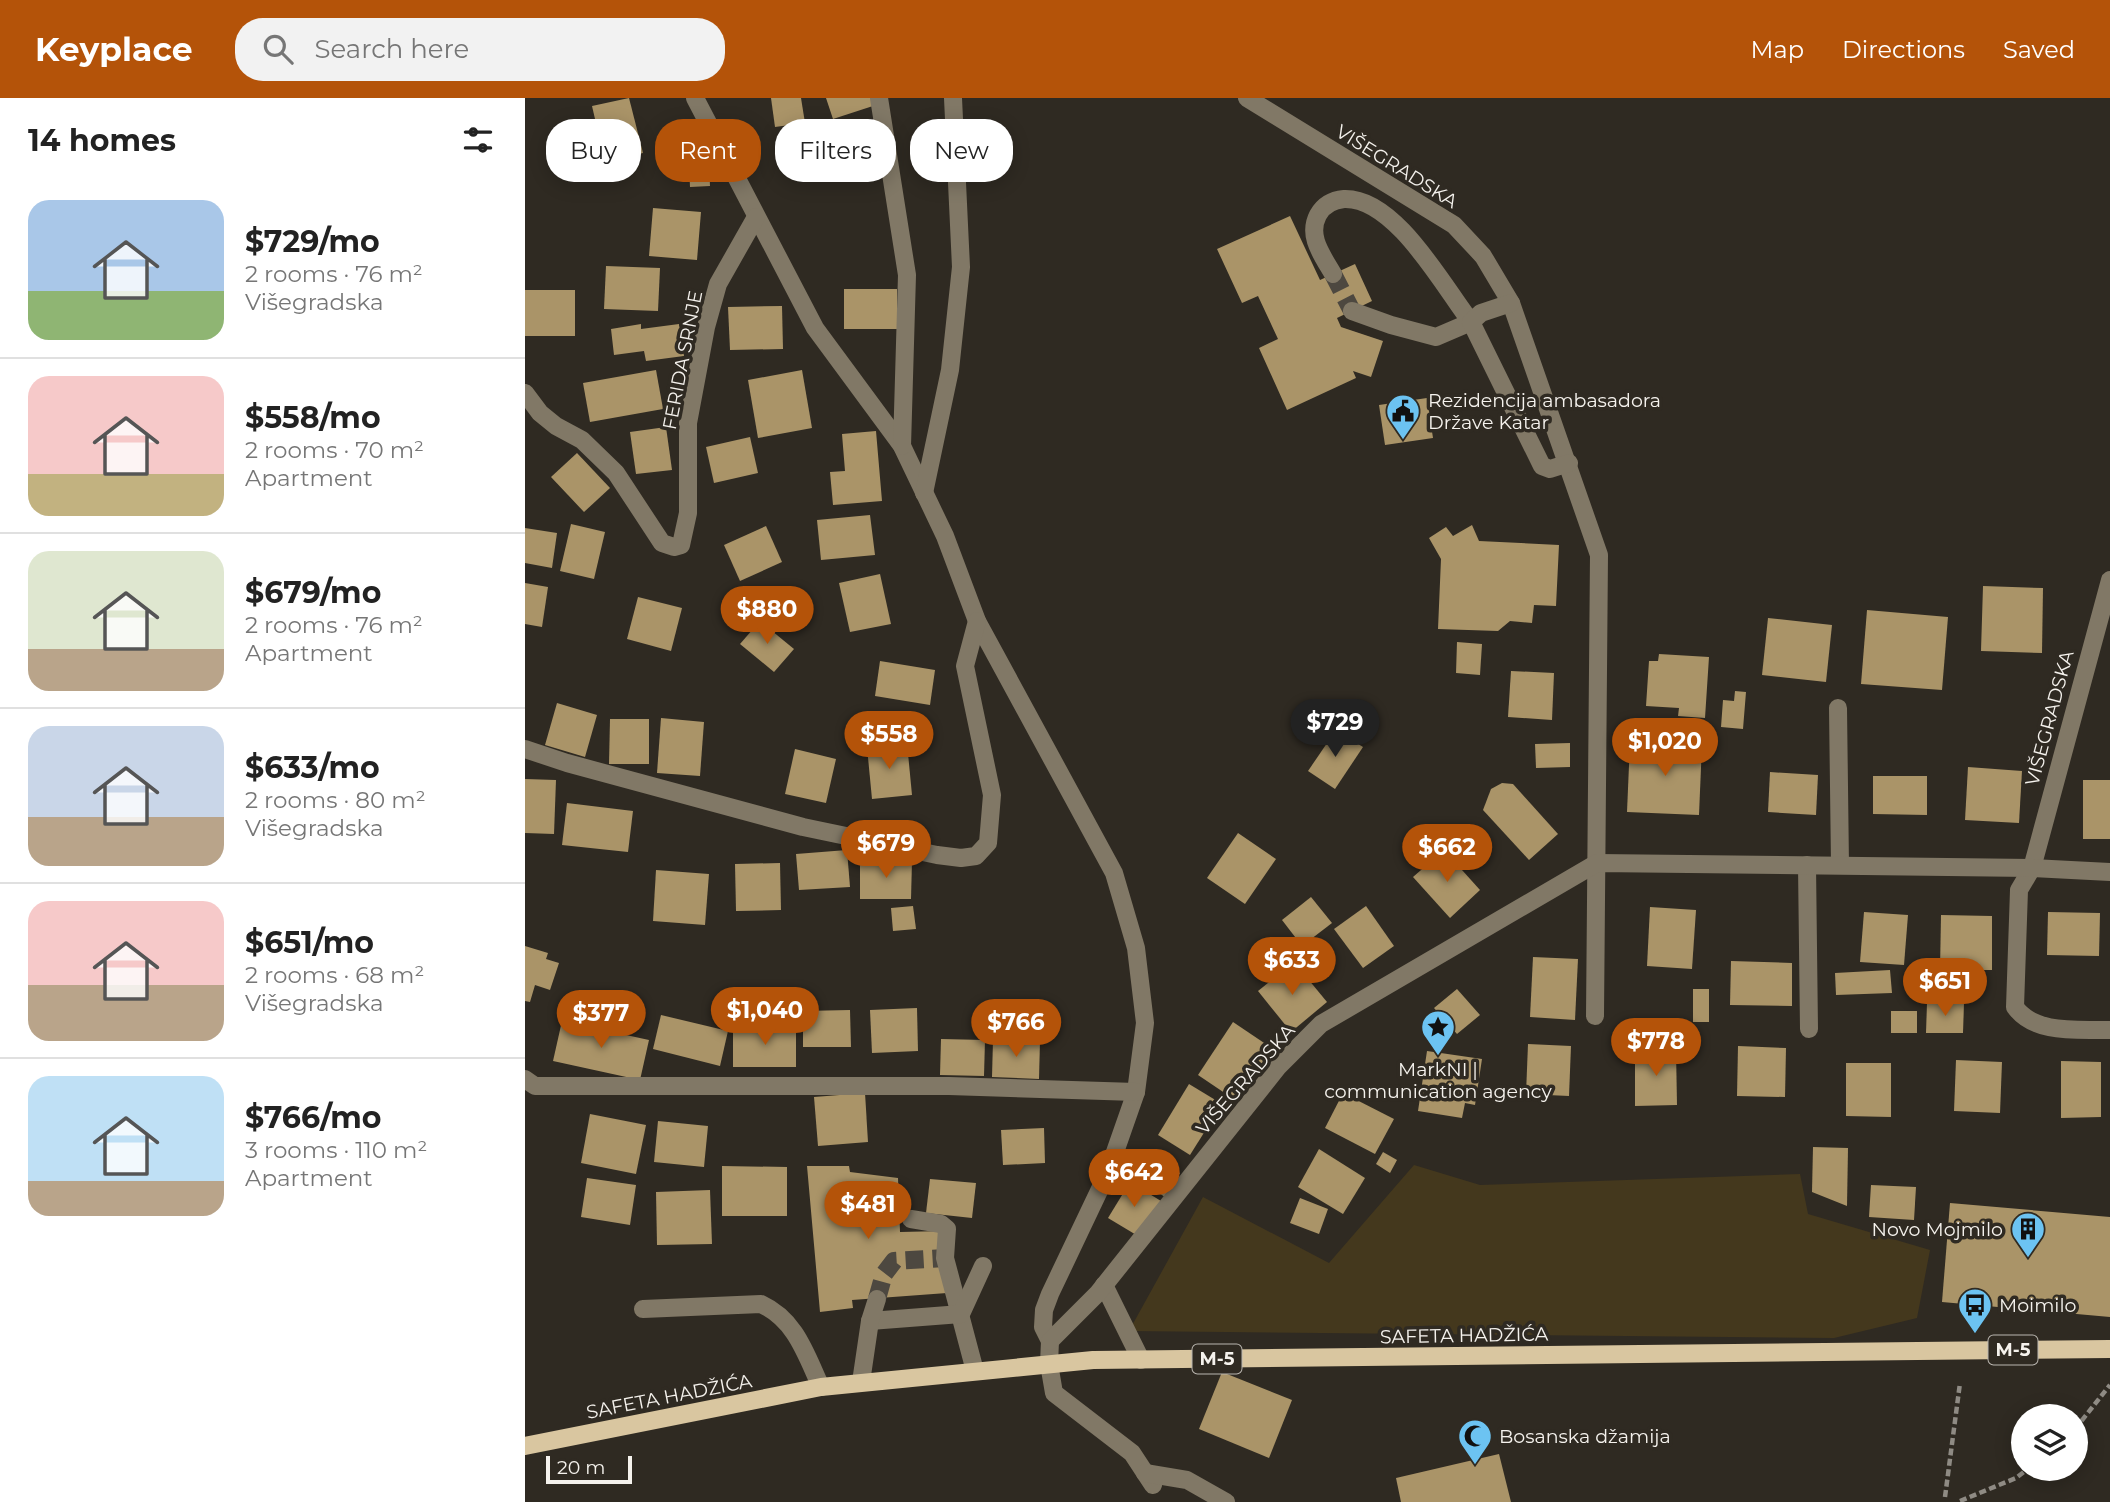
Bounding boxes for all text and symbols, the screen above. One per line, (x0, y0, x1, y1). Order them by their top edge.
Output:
search box (235, 18, 725, 81)
text: Keyplace (35, 29, 193, 69)
icon: search (259, 30, 297, 68)
text: Search here (315, 33, 469, 65)
text: Map (1751, 35, 1804, 64)
text: Directions (1842, 35, 1965, 64)
text: Saved (2003, 35, 2075, 64)
chip: Buy (546, 119, 641, 182)
chip: Rent (655, 119, 761, 182)
chip: Filters (775, 119, 896, 182)
chip: New (910, 119, 1013, 182)
street label: VIŠEGRADSKA (1332, 120, 1462, 213)
icon: filters (459, 121, 497, 159)
text: 14 homes (28, 122, 176, 159)
text: $729/mo (245, 223, 380, 260)
icon: home (84, 228, 168, 312)
text: 2 rooms · 76 m² (245, 260, 423, 288)
text: Višegradska (245, 288, 383, 316)
street label: FERIDA SRNJE (658, 288, 707, 432)
place label: Rezidencija ambasadora Države Katar (1428, 389, 1661, 434)
public building icon: Rezidencija ambasadora Države Katar (1384, 392, 1422, 441)
text: $558/mo (245, 399, 381, 436)
icon: home (84, 404, 168, 488)
text: 2 rooms · 70 m² (245, 436, 424, 464)
text: Apartment (245, 464, 373, 492)
text: $679/mo (245, 574, 381, 611)
icon: home (84, 579, 168, 663)
pin: $880 (726, 587, 808, 646)
text: $880 (737, 595, 797, 623)
text: 2 rooms · 76 m² (245, 611, 423, 639)
text: Apartment (245, 639, 373, 667)
street label: VIŠEGRADSKA (2020, 648, 2079, 788)
pin: $729 (1294, 700, 1376, 759)
text: $729 (1307, 708, 1363, 736)
pin: $558 (848, 712, 930, 771)
pin: $1,020 (1608, 718, 1722, 778)
text: $558 (860, 720, 918, 748)
text: $1,020 (1628, 727, 1702, 755)
text: $633/mo (245, 749, 380, 786)
icon: home (84, 754, 168, 838)
text: 2 rooms · 80 m² (245, 786, 426, 814)
text: Višegradska (245, 814, 383, 842)
pin: $679 (845, 820, 927, 880)
pin: $662 (1406, 824, 1488, 884)
text: $679 (857, 829, 915, 857)
text: $662 (1418, 833, 1476, 861)
text: $651/mo (245, 924, 374, 961)
icon: home (84, 929, 168, 1013)
pin: $633 (1251, 937, 1333, 997)
text: $633 (1264, 946, 1320, 974)
pin: $651 (1904, 958, 1986, 1018)
text: 2 rooms · 68 m² (245, 961, 424, 989)
text: $651 (1919, 967, 1971, 995)
pin: $1,040 (708, 988, 822, 1047)
text: Višegradska (245, 989, 383, 1017)
pin: $377 (560, 990, 642, 1050)
text: $1,040 (727, 996, 803, 1024)
text: $377 (573, 999, 629, 1027)
pin: $766 (975, 1000, 1057, 1059)
text: $766 (987, 1008, 1045, 1036)
place icon: MarkNI | communication agency (1419, 1008, 1457, 1057)
pin: $778 (1615, 1018, 1697, 1078)
street label: VIŠEGRADSKA (1191, 1019, 1300, 1139)
text: $778 (1627, 1027, 1685, 1055)
place label: MarkNI | communication agency (1324, 1058, 1552, 1103)
text: $766/mo (245, 1099, 381, 1136)
icon: home (84, 1104, 168, 1188)
text: 3 rooms · 110 m² (245, 1136, 427, 1164)
pin: $642 (1093, 1150, 1175, 1209)
text: $642 (1105, 1158, 1163, 1186)
text: Apartment (245, 1164, 373, 1192)
pin: $481 (827, 1182, 909, 1241)
text: $481 (840, 1190, 896, 1218)
building icon: Novo Mojmilo (2009, 1210, 2047, 1259)
place label: Novo Mojmilo (1872, 1218, 2003, 1241)
bus stop icon: Moimilo (1956, 1286, 1994, 1335)
place label: Moimilo (1999, 1294, 2077, 1317)
street label: SAFETA HADŽIĆA (1380, 1323, 1549, 1348)
road number: M-5 (1989, 1336, 2037, 1364)
road number: M-5 (1193, 1344, 1241, 1374)
street label: SAFETA HADŽIĆA (584, 1369, 754, 1424)
map controls (2011, 1404, 2088, 1481)
button: layers (2011, 1404, 2088, 1481)
mosque icon: Bosanska džamija (1456, 1417, 1494, 1466)
place label: Bosanska džamija (1499, 1425, 1671, 1448)
scale bar (546, 1453, 632, 1485)
text: 20 m (557, 1456, 605, 1479)

